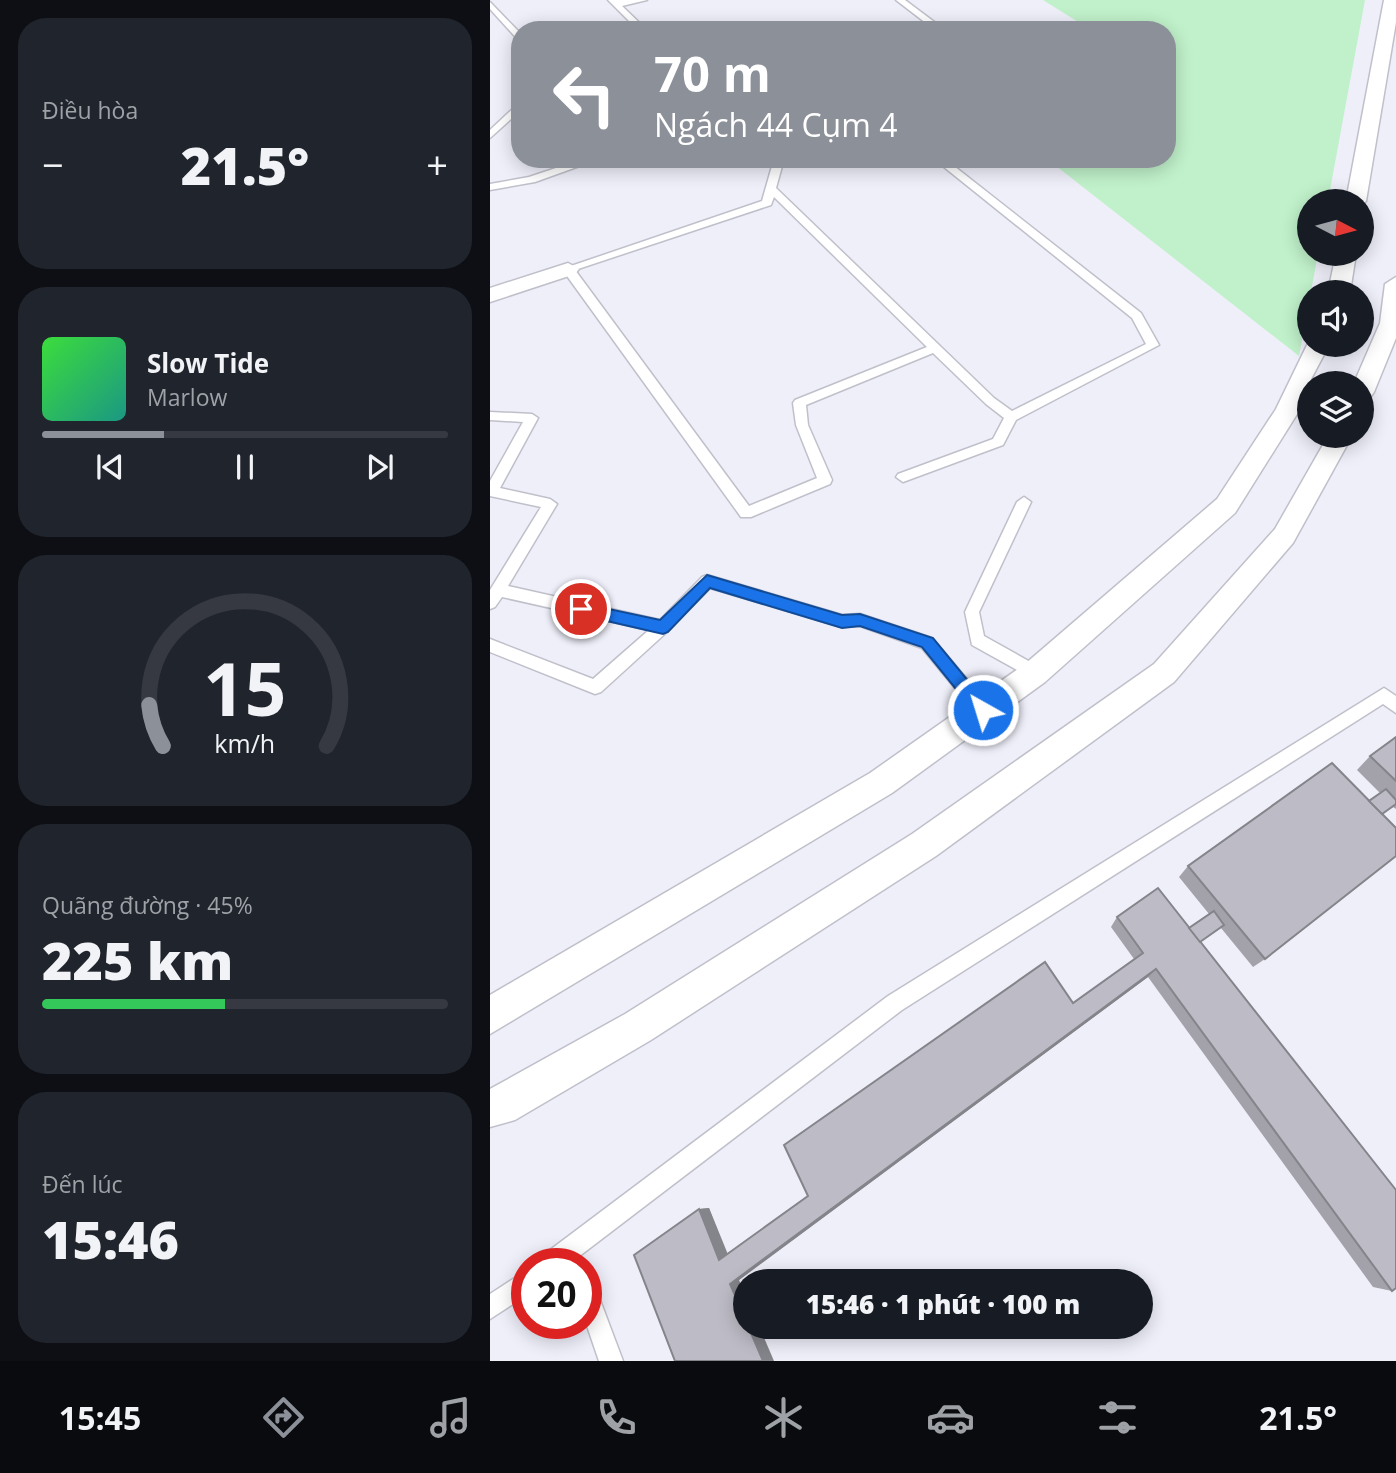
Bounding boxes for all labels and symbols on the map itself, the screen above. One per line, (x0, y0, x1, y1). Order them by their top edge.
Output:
north arrow (1297, 189, 1374, 266)
pin (551, 579, 611, 639)
position arrow (946, 673, 1020, 747)
speed limit sign: 20 (511, 1248, 602, 1339)

